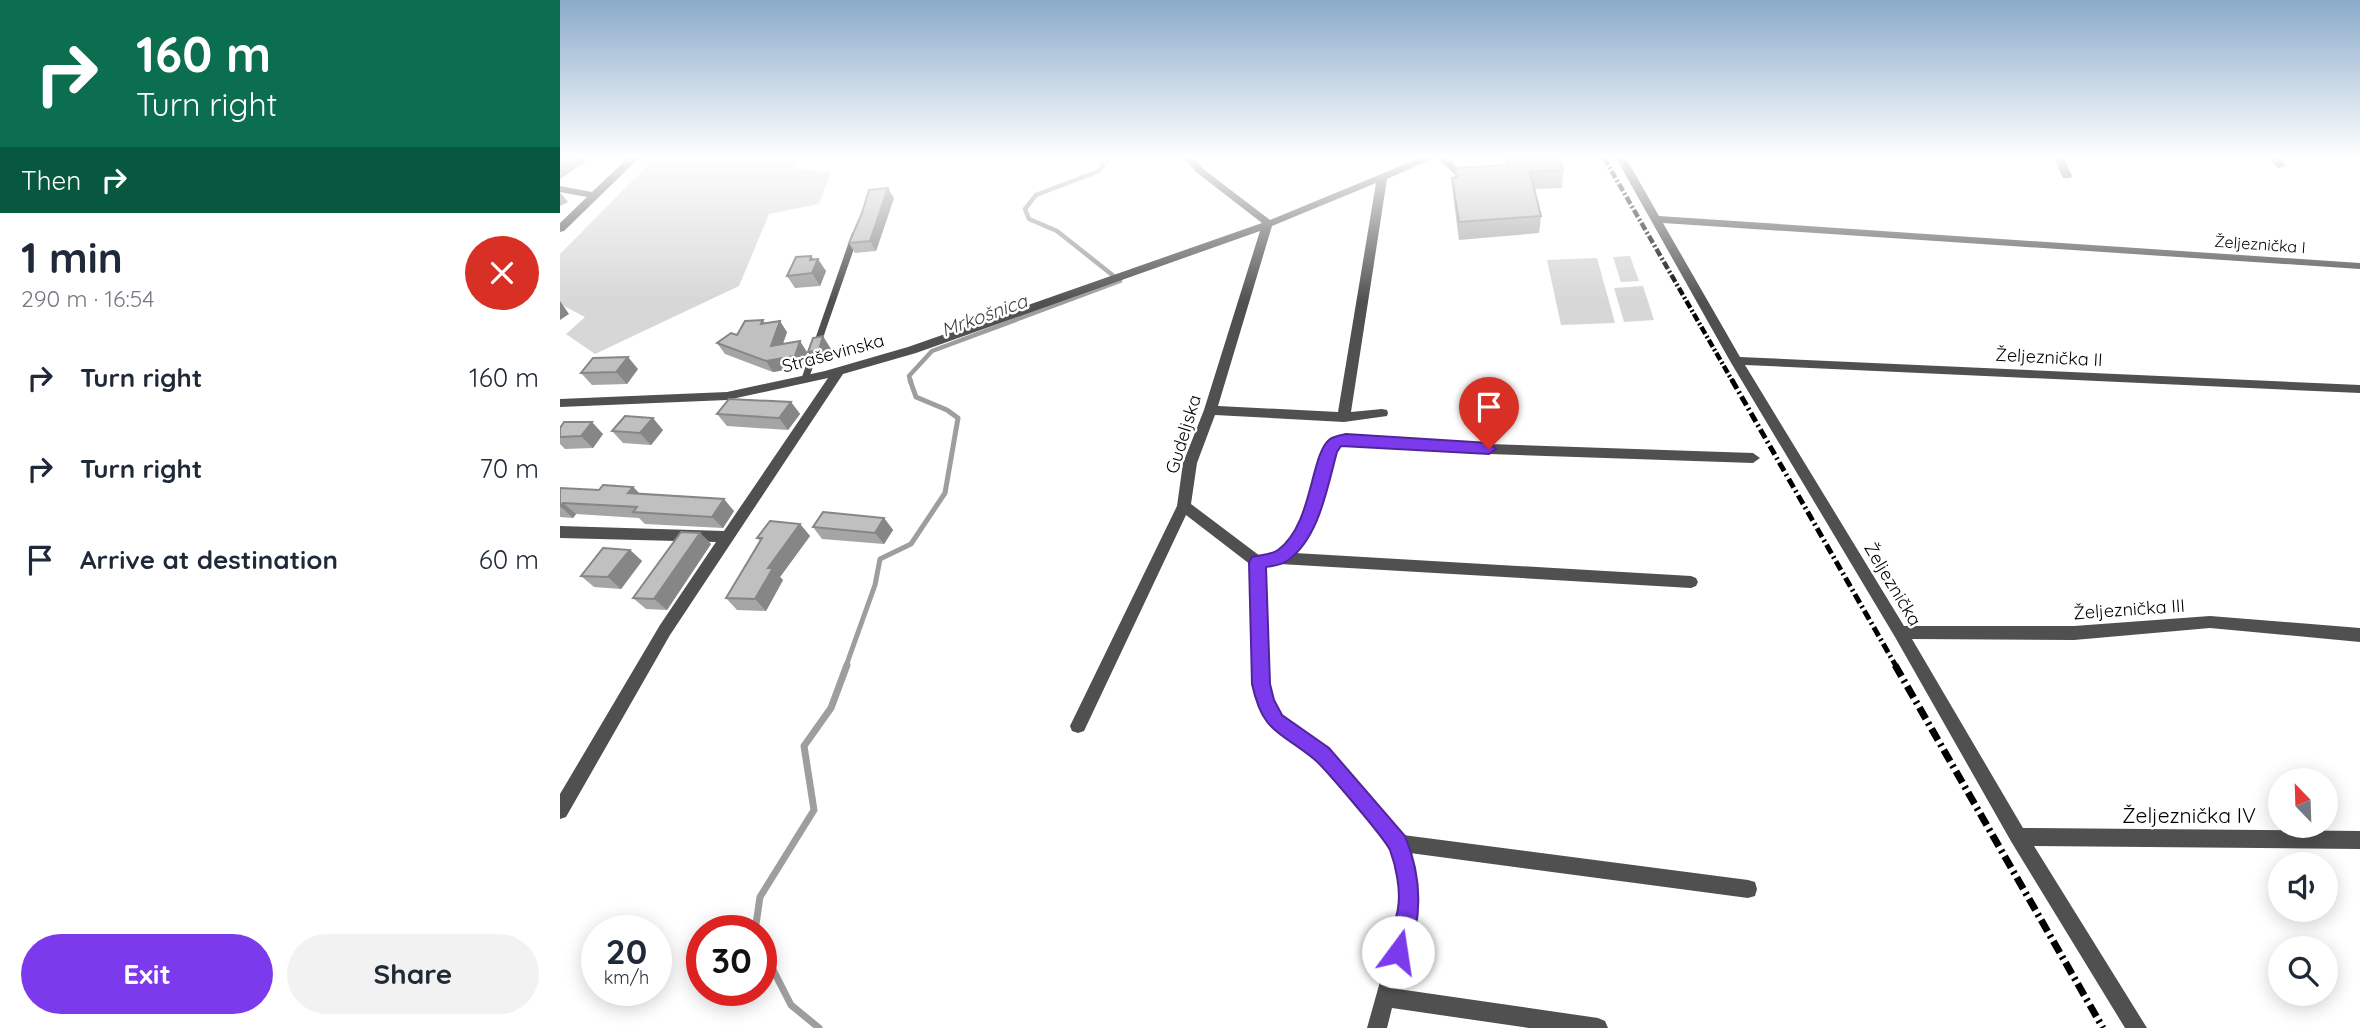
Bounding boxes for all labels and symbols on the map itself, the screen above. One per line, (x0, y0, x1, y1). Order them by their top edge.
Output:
street label: Željeznička I (2214, 231, 2306, 257)
water label: Mrkošnica (938, 288, 1032, 342)
street label: Straševinska (779, 328, 887, 378)
street label: Željeznička II (1995, 343, 2103, 371)
pin (1459, 377, 1519, 449)
street label: Gudeljska (1160, 392, 1206, 476)
street label: Željeznička (1859, 538, 1927, 630)
street label: Željeznička III (2072, 594, 2186, 624)
north arrow (2268, 768, 2338, 838)
street label: Željeznička IV (2122, 802, 2256, 828)
speed limit sign: 30 (686, 915, 777, 1006)
position arrow (1361, 915, 1435, 989)

